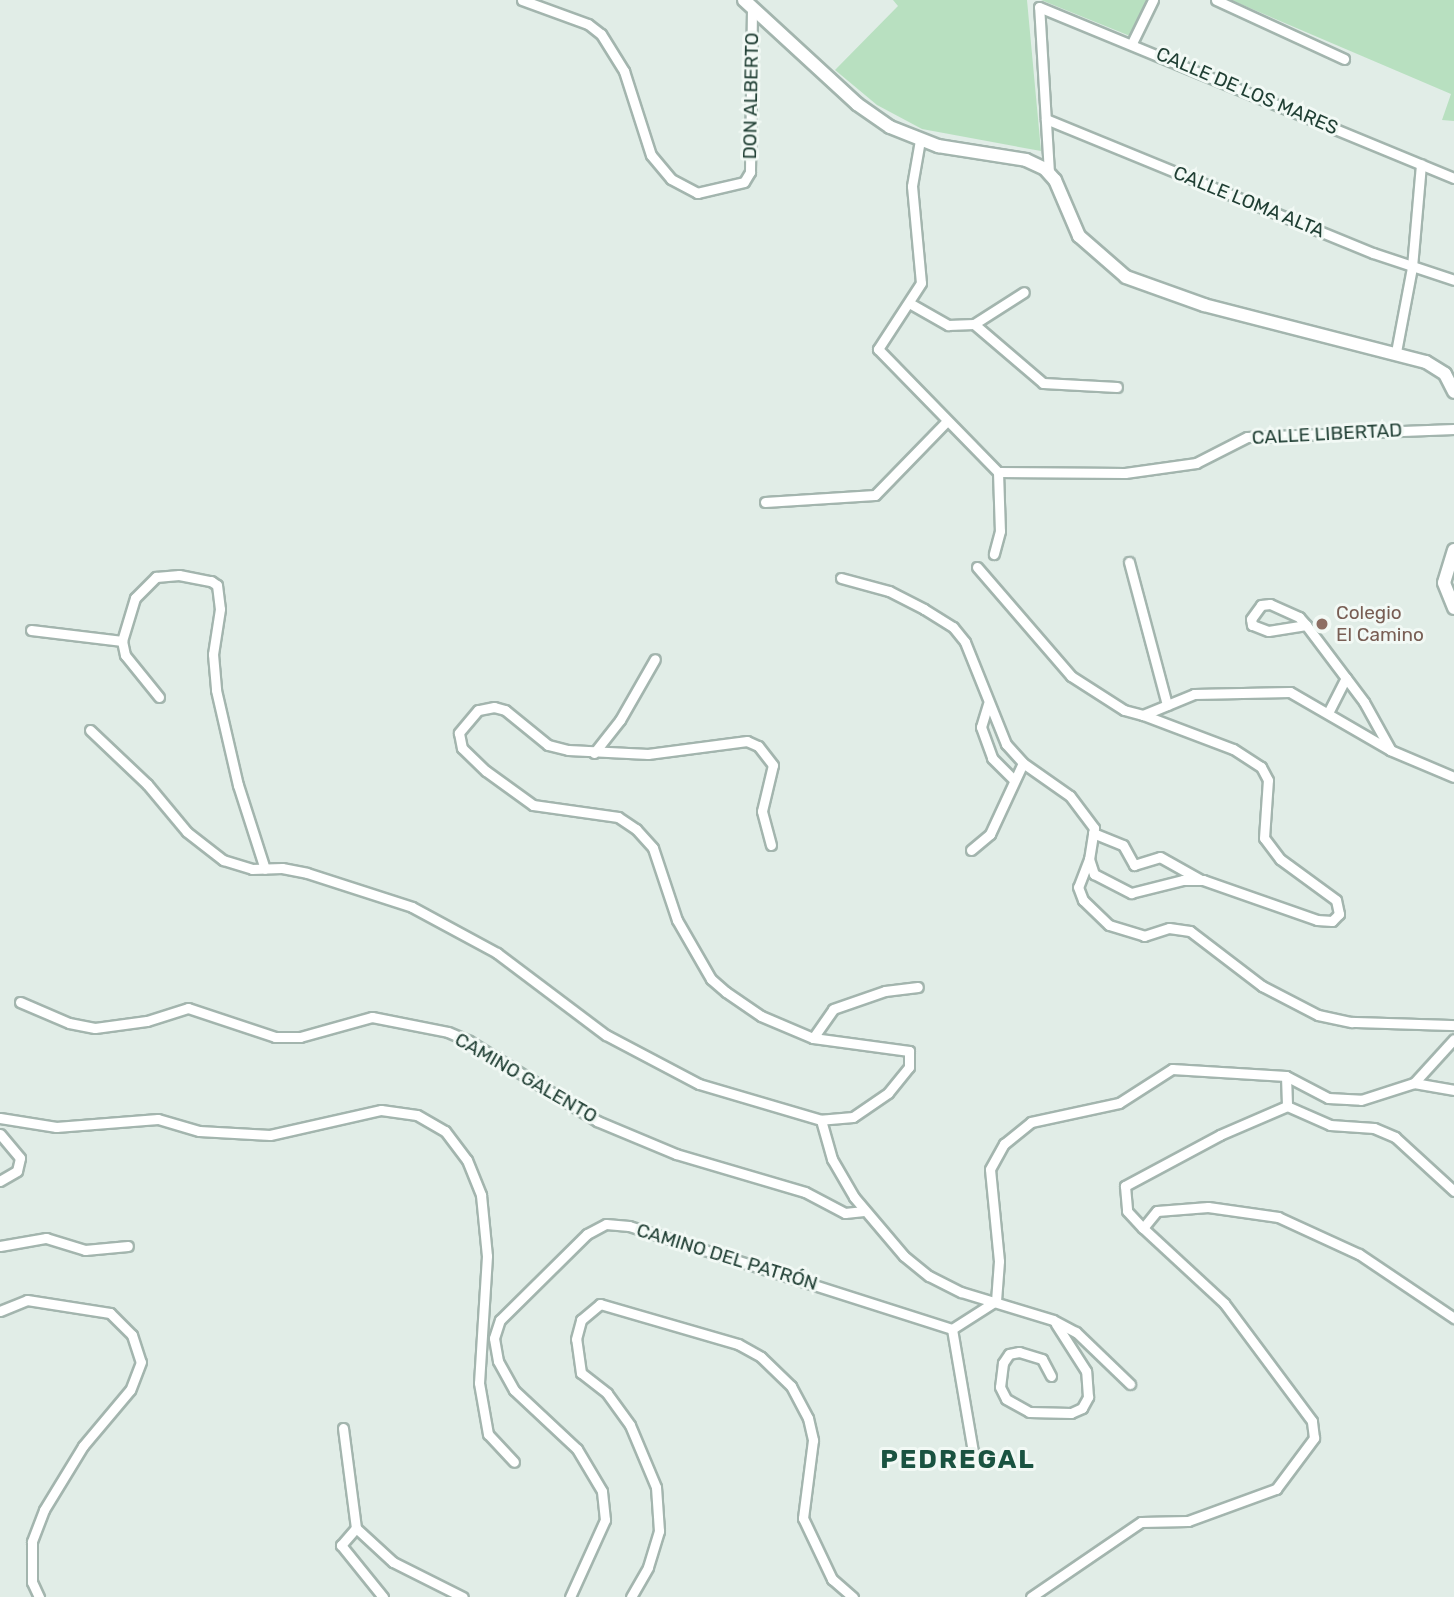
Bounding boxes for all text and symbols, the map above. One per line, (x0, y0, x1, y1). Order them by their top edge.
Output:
street label: DON ALBERTO (738, 32, 764, 160)
street label: CALLE DE LOS MARES (1153, 42, 1341, 140)
street label: CALLE LOMA ALTA (1170, 161, 1328, 243)
street label: CALLE LIBERTAD (1251, 419, 1403, 449)
place label: Colegio El Camino (1336, 602, 1424, 646)
marker: Colegio El Camino (1314, 616, 1330, 632)
street label: CAMINO GALENTO (451, 1028, 601, 1128)
street label: CAMINO DEL PATRÓN (634, 1219, 820, 1295)
district label: PEDREGAL (881, 1444, 1035, 1476)

